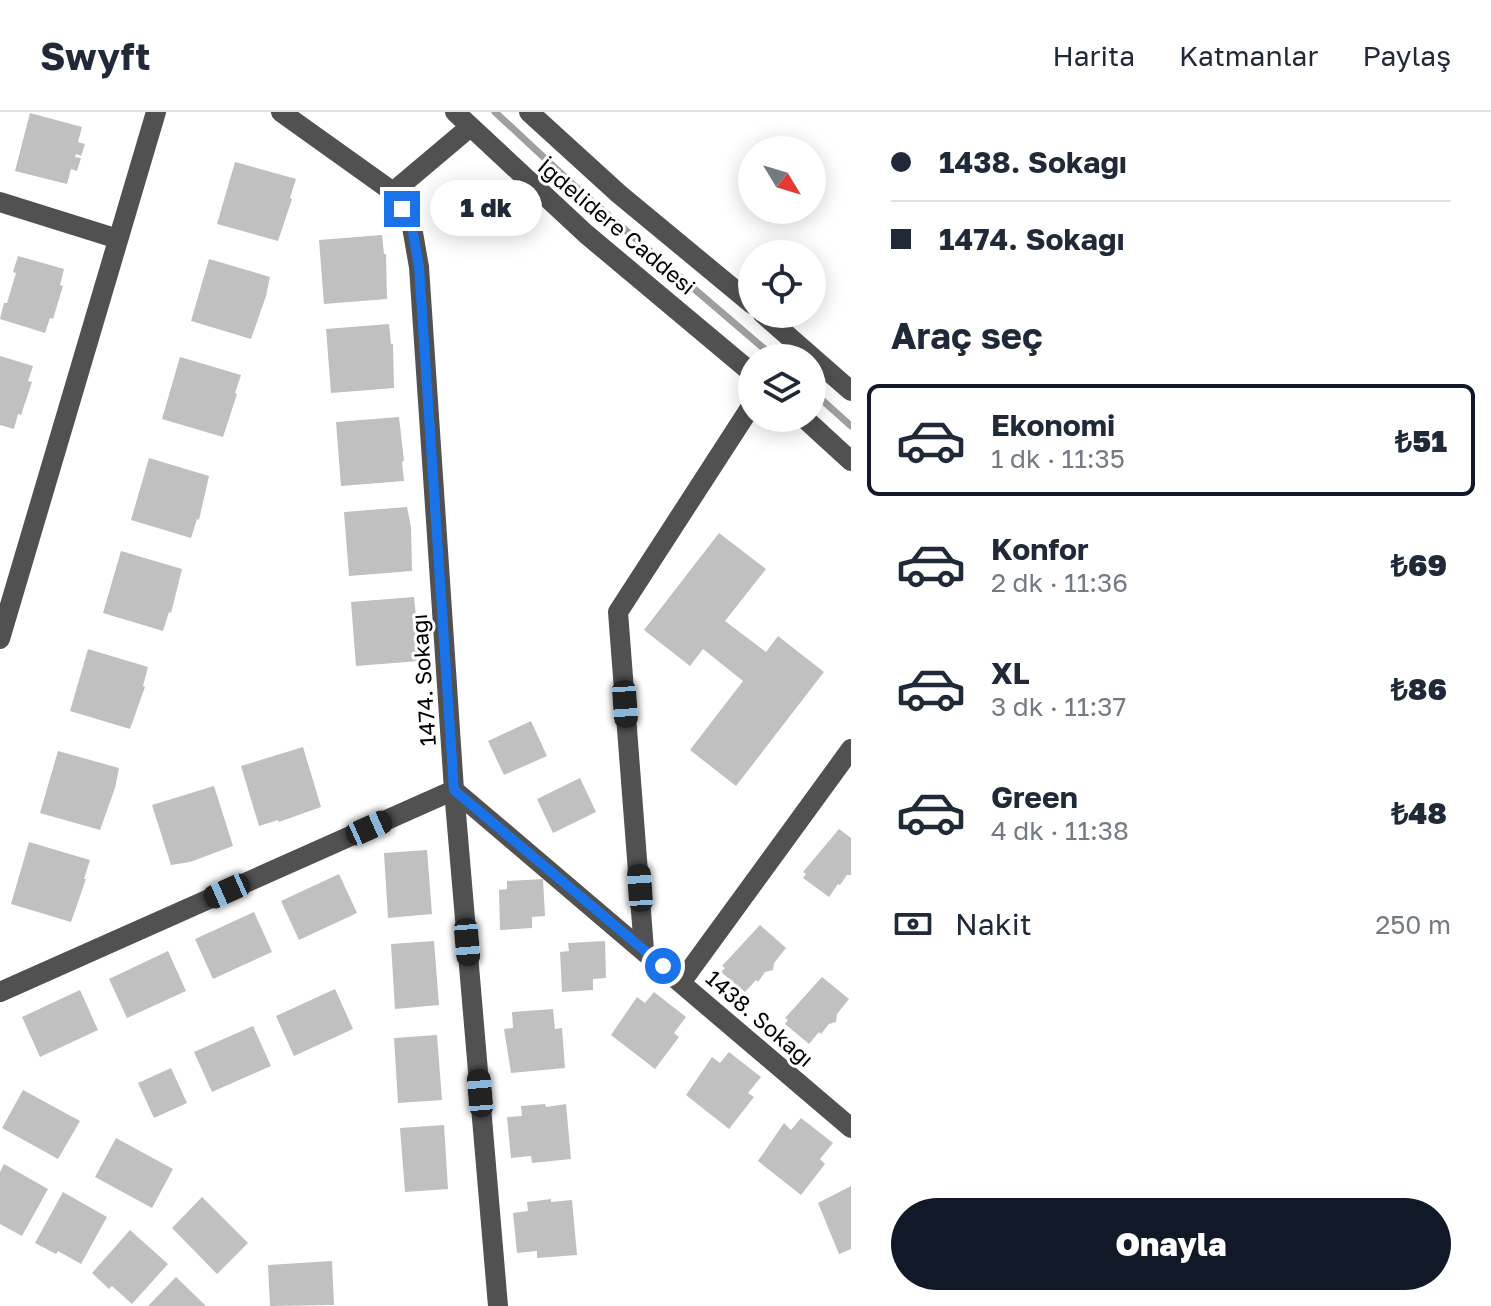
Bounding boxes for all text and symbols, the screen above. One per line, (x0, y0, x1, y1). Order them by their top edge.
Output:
text: Swyft (40, 33, 150, 78)
text: Harita (1053, 39, 1135, 72)
text: Katmanlar (1179, 39, 1318, 72)
text: Paylaş (1362, 39, 1451, 72)
north arrow (738, 136, 826, 224)
map controls (738, 136, 826, 432)
text: 1438. Sokağı (939, 144, 1127, 180)
street label: İğdelidere Caddesi (533, 152, 701, 300)
callout: 1 dk (430, 181, 542, 237)
route end (384, 191, 420, 227)
text: 1 dk (460, 192, 512, 223)
text: 1474. Sokağı (939, 221, 1125, 257)
button: locate (738, 240, 826, 328)
text: Araç seç (891, 314, 1043, 357)
button: layers (738, 344, 826, 432)
icon: car (895, 404, 967, 476)
text: Ekonomi (991, 407, 1115, 443)
text: ₺51 (1395, 423, 1447, 459)
text: 1 dk · 11:35 (991, 443, 1125, 474)
icon: car (895, 528, 967, 600)
text: Konfor (991, 531, 1089, 567)
text: ₺69 (1391, 547, 1447, 583)
text: 2 dk · 11:36 (991, 567, 1128, 598)
street label: 1474. Sokağı (405, 613, 441, 747)
icon: car (895, 652, 967, 724)
text: XL (991, 655, 1030, 691)
text: ₺86 (1391, 671, 1447, 707)
car (611, 679, 639, 729)
text: 3 dk · 11:37 (991, 691, 1126, 722)
icon: car (895, 776, 967, 848)
text: Green (991, 779, 1078, 815)
text: ₺48 (1391, 795, 1447, 831)
car (342, 807, 396, 849)
text: 4 dk · 11:38 (991, 815, 1129, 846)
car (626, 863, 654, 913)
car (200, 870, 254, 912)
icon: cash (891, 902, 935, 946)
text: Nakit (955, 906, 1032, 942)
text: 250 m (1375, 909, 1451, 940)
car (453, 917, 481, 967)
route start (645, 948, 681, 984)
street label: 1438. Sokağı (701, 964, 819, 1072)
car (466, 1068, 494, 1118)
button: Onayla (891, 1198, 1451, 1290)

